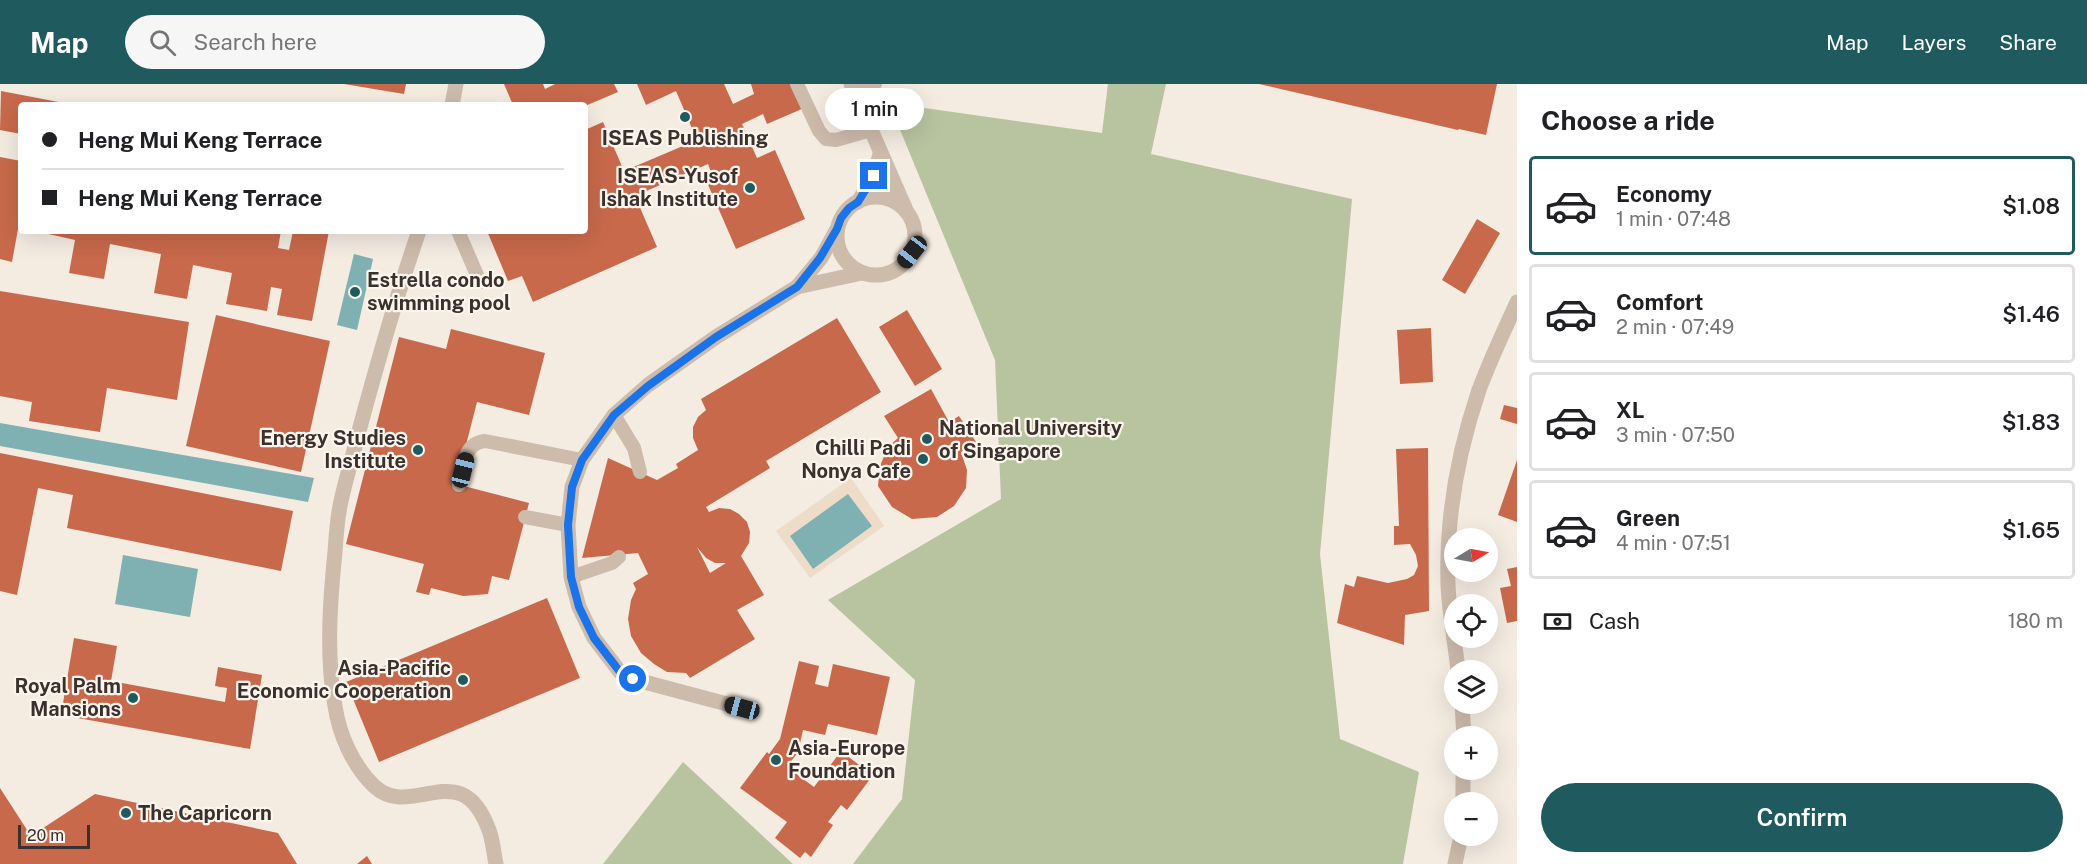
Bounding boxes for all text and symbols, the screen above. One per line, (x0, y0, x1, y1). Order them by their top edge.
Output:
search box (125, 15, 545, 69)
text: Map (30, 26, 89, 59)
icon: search (146, 26, 179, 59)
text: Search here (194, 29, 317, 55)
text: Map (1826, 30, 1869, 55)
text: Layers (1902, 30, 1966, 55)
text: Share (1999, 30, 2057, 55)
callout: 1 min (824, 89, 924, 131)
text: 1 min (851, 97, 898, 121)
text: Choose a ride (1541, 104, 1715, 136)
marker: ISEAS Publishing (678, 110, 692, 124)
place label: ISEAS Publishing (602, 126, 769, 150)
text: Heng Mui Keng Terrace (78, 127, 323, 153)
route end (860, 162, 887, 189)
place label: ISEAS-Yusof Ishak Institute (600, 164, 738, 211)
icon: car (1544, 179, 1598, 233)
marker: ISEAS-Yusof Ishak Institute (743, 181, 757, 195)
text: Economy (1616, 181, 1712, 207)
text: Heng Mui Keng Terrace (78, 185, 323, 211)
text: $1.08 (2002, 193, 2060, 219)
text: 1 min · 07:48 (1616, 207, 1731, 231)
car (894, 232, 930, 272)
place label: Estrella condo swimming pool (367, 268, 511, 315)
marker: Estrella condo swimming pool (348, 285, 362, 299)
icon: car (1544, 287, 1598, 341)
text: Comfort (1616, 289, 1703, 315)
text: $1.46 (2002, 301, 2060, 327)
text: 2 min · 07:49 (1616, 315, 1734, 339)
icon: car (1544, 395, 1598, 449)
text: XL (1616, 397, 1644, 423)
text: $1.83 (2002, 409, 2060, 435)
place label: National University of Singapore (939, 416, 1122, 463)
text: 3 min · 07:50 (1616, 423, 1735, 447)
place label: Energy Studies Institute (260, 426, 406, 473)
marker: National University of Singapore (920, 432, 934, 446)
place label: Chilli Padi Nonya Cafe (801, 436, 911, 483)
marker: Energy Studies Institute (411, 443, 425, 457)
car (450, 450, 476, 490)
marker: Chilli Padi Nonya Cafe (916, 452, 930, 466)
icon: car (1544, 503, 1598, 557)
text: Green (1616, 505, 1680, 531)
text: $1.65 (2002, 517, 2060, 543)
north arrow (1444, 528, 1498, 582)
map controls (1444, 528, 1498, 846)
text: 4 min · 07:51 (1616, 531, 1731, 555)
button: locate (1444, 594, 1498, 648)
icon: cash (1541, 605, 1574, 638)
text: Cash (1589, 608, 1640, 634)
text: 180 m (2008, 609, 2063, 633)
place label: Asia-Pacific Economic Cooperation (237, 656, 451, 703)
button: layers (1444, 660, 1498, 714)
route start (619, 665, 646, 692)
marker: Asia-Pacific Economic Cooperation (456, 673, 470, 687)
place label: Royal Palm Mansions (14, 674, 121, 721)
marker: Royal Palm Mansions (126, 691, 140, 705)
car (722, 695, 762, 721)
button: + (1444, 726, 1498, 780)
place label: Asia-Europe Foundation (788, 736, 905, 783)
marker: Asia-Europe Foundation (769, 753, 783, 767)
button: Confirm (1541, 783, 2063, 852)
button: − (1444, 792, 1498, 846)
place label: The Capricorn (138, 801, 272, 825)
marker: The Capricorn (119, 806, 133, 820)
scale bar (18, 822, 90, 850)
text: 20 m (27, 826, 64, 845)

